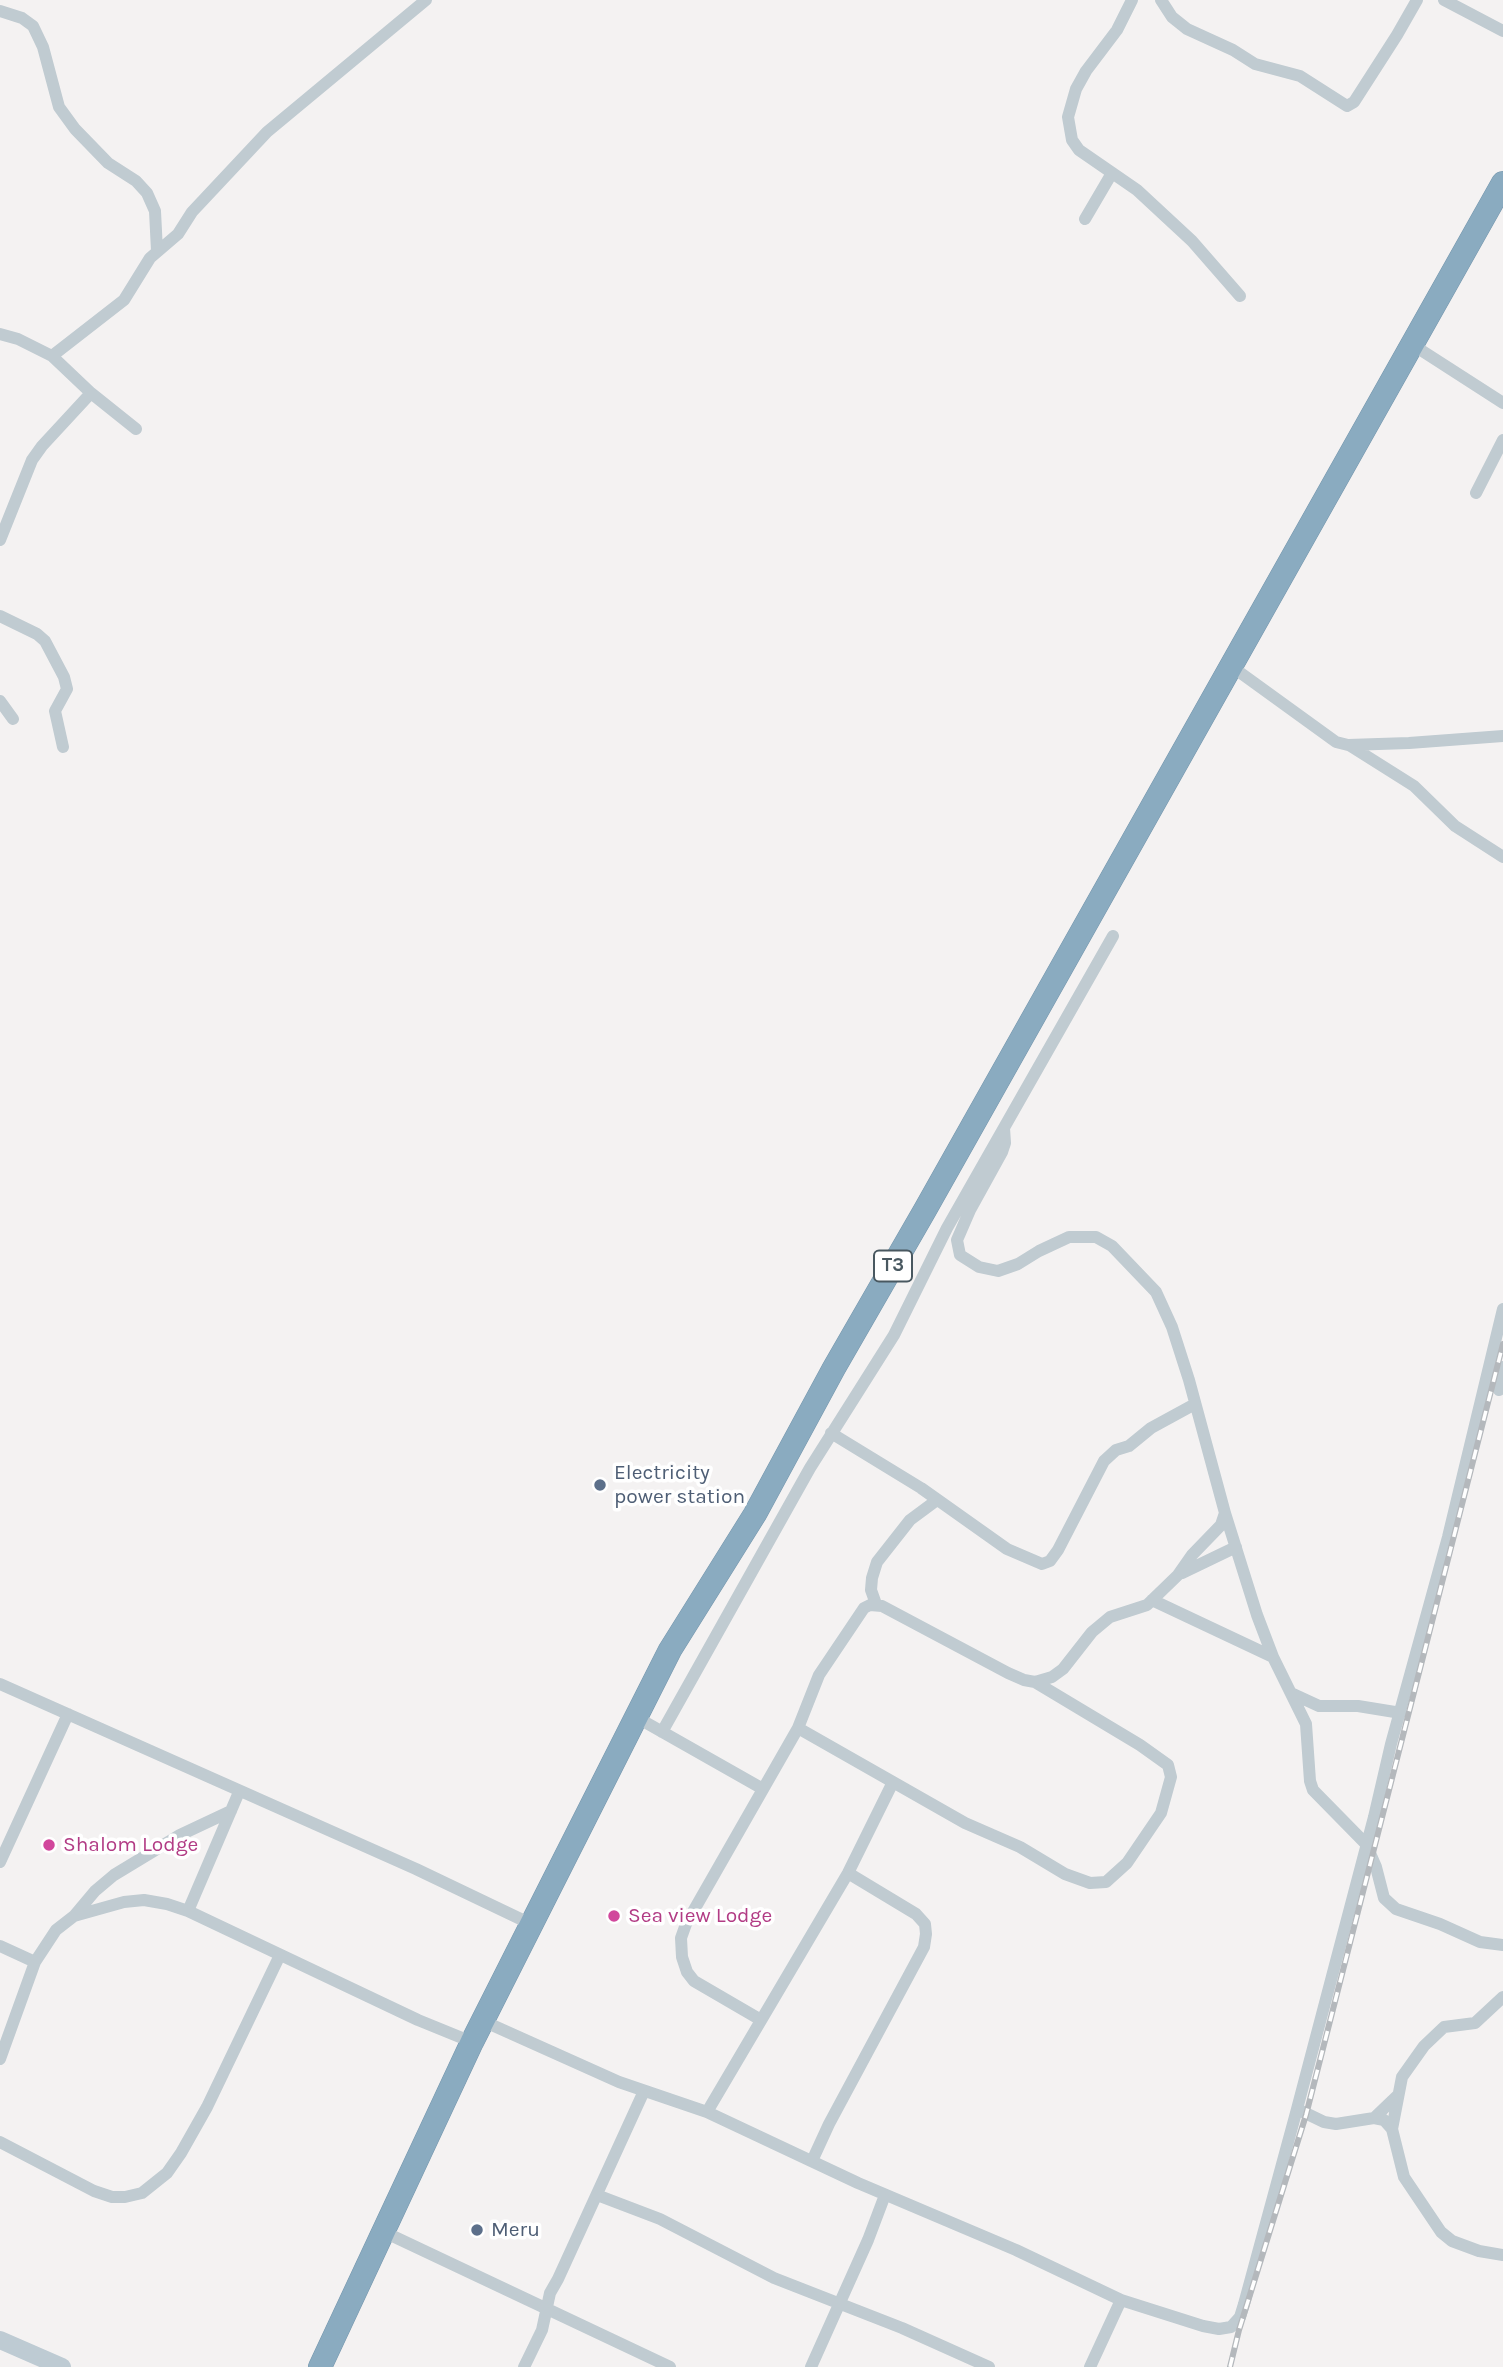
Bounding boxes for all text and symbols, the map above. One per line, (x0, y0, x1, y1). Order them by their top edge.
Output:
road number: T3 (874, 1250, 912, 1282)
place label: Electricity power station (614, 1460, 745, 1510)
marker: Electricity power station (592, 1477, 608, 1493)
place label: Shalom Lodge (63, 1832, 198, 1858)
marker: Shalom Lodge (41, 1837, 57, 1853)
place label: Sea view Lodge (628, 1903, 772, 1929)
marker: Sea view Lodge (606, 1908, 622, 1924)
place label: Meru (491, 2217, 540, 2243)
marker: Meru (469, 2222, 485, 2238)

